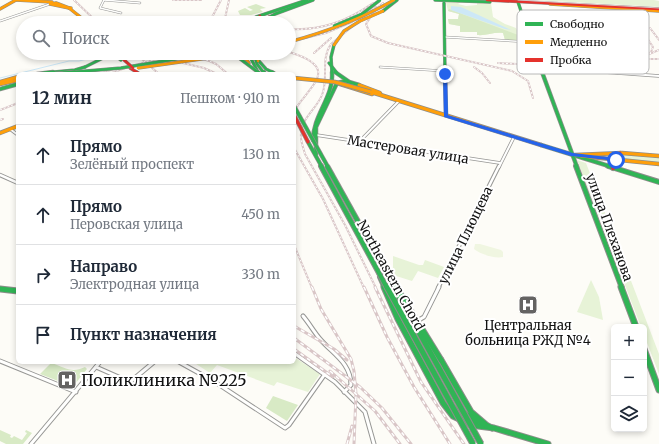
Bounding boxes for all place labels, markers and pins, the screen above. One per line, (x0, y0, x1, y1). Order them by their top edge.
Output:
hospital icon: Центральная больница РЖД №4 (517, 294, 539, 316)
place label: Центральная больница РЖД №4 (465, 317, 591, 349)
hospital icon: Поликлиника №225 (56, 369, 78, 391)
place label: Поликлиника №225 (81, 370, 247, 390)

